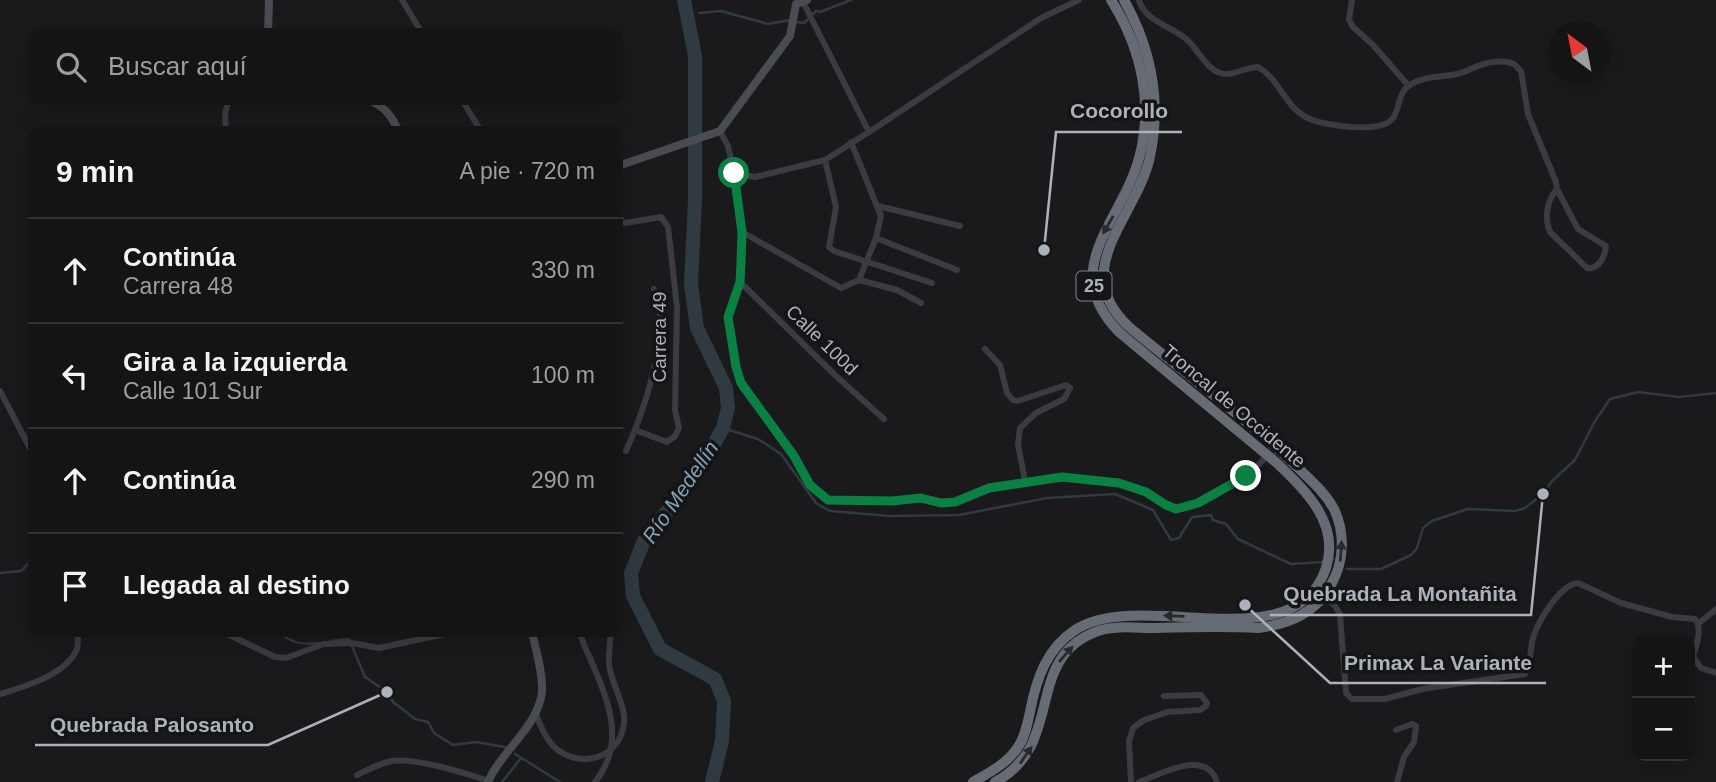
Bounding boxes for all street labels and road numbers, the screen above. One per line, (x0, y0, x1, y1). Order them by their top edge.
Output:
road number: 25 (1076, 272, 1112, 300)
street label: Carrera 49 (649, 292, 670, 382)
street label: Calle 100d (782, 301, 862, 379)
street label: Troncal de Occidente (1158, 340, 1310, 472)

